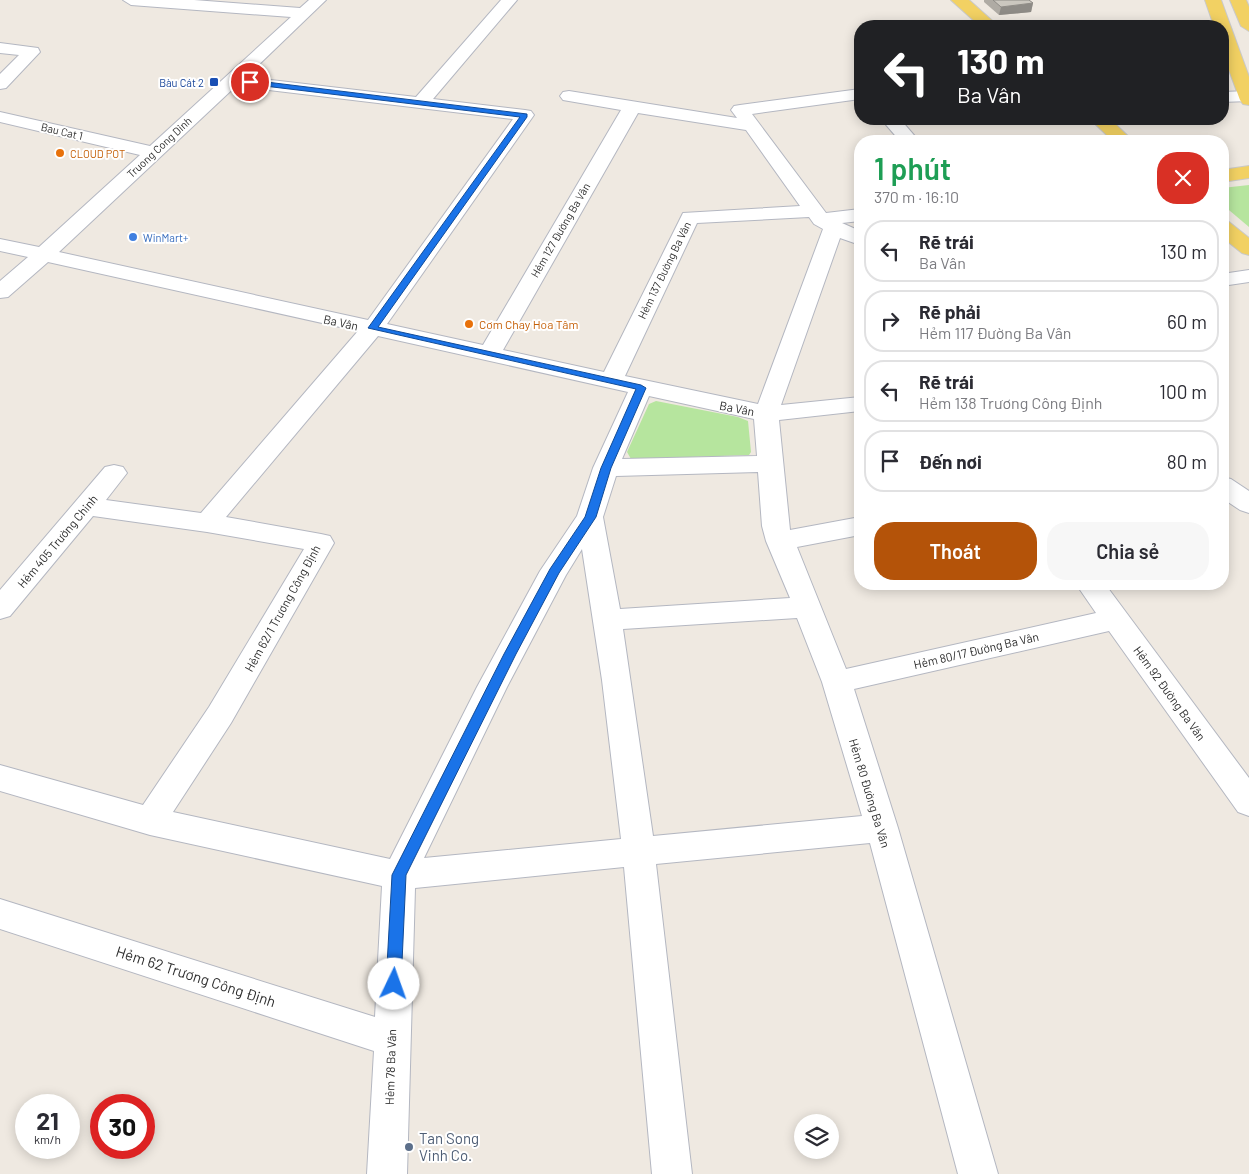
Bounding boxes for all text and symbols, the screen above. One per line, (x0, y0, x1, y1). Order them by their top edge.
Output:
text: 130 m (957, 39, 1044, 81)
icon: left (874, 40, 939, 105)
pin (229, 61, 271, 103)
icon: arrive (236, 68, 264, 96)
place label: Bàu Cát 2 (159, 76, 204, 89)
marker: Bàu Cát 2 (208, 76, 220, 88)
text: Ba Vân (957, 81, 1021, 107)
street label: Truong Cong Dinh (124, 114, 194, 180)
street label: Bau Cat 1 (40, 120, 84, 142)
marker: CLOUD POT (54, 147, 66, 159)
place label: CLOUD POT (70, 147, 125, 160)
text: 1 phút (874, 150, 951, 186)
button: close (1157, 152, 1209, 204)
street label: Hẻm 127 Đường Ba Vân (528, 180, 592, 280)
text: 370 m · 16:10 (874, 187, 959, 206)
street label: Hẻm 137 Đường Ba Vân (635, 219, 693, 321)
text: Rẽ trái (919, 230, 974, 253)
marker: WinMart+ (127, 231, 139, 243)
place label: WinMart+ (143, 231, 189, 244)
icon: left (876, 237, 904, 265)
text: 130 m (1160, 240, 1207, 263)
text: Ba Vân (919, 253, 966, 272)
text: Rẽ phải (919, 300, 981, 323)
icon: right (876, 307, 904, 335)
text: 60 m (1167, 310, 1207, 333)
street label: Ba Vân (322, 312, 360, 332)
place label: Cơm Chay Hoa Tâm (479, 317, 578, 331)
marker: Cơm Chay Hoa Tâm (463, 318, 475, 330)
text: Hẻm 117 Đường Ba Vân (919, 323, 1071, 342)
text: Rẽ trái (919, 370, 974, 393)
icon: left (876, 377, 904, 405)
text: 100 m (1159, 380, 1207, 403)
text: Hẻm 138 Trương Công Định (919, 393, 1102, 412)
street label: Ba Vân (718, 398, 756, 418)
icon: arrive (876, 447, 904, 475)
text: Đến nơi (919, 450, 982, 473)
text: 80 m (1167, 450, 1207, 473)
street label: Hẻm 405 Trường Chinh (14, 492, 100, 590)
button: Thoát (874, 522, 1037, 580)
button: Chia sẻ (1047, 522, 1209, 580)
street label: Hẻm 62/1 Trương Công Định (241, 542, 323, 674)
street label: Hẻm 80/17 Đường Ba Vân (912, 629, 1040, 671)
street label: Hẻm 92 Đường Ba Vân (1131, 643, 1209, 743)
street label: Hẻm 80 Đường Ba Vân (847, 737, 893, 849)
street label: Hẻm 62 Trương Công Định (114, 942, 278, 1010)
position arrow (367, 957, 419, 1009)
street label: Hẻm 78 Ba Vân (382, 1029, 398, 1105)
speed limit sign: 30 (90, 1094, 155, 1159)
text: 21 (36, 1105, 59, 1135)
map controls (794, 1114, 839, 1159)
button: layers (794, 1114, 839, 1159)
place label: Tan Song Vinh Co. (419, 1129, 479, 1164)
text: km/h (34, 1132, 61, 1146)
marker: Tan Song Vinh Co. (403, 1141, 415, 1153)

